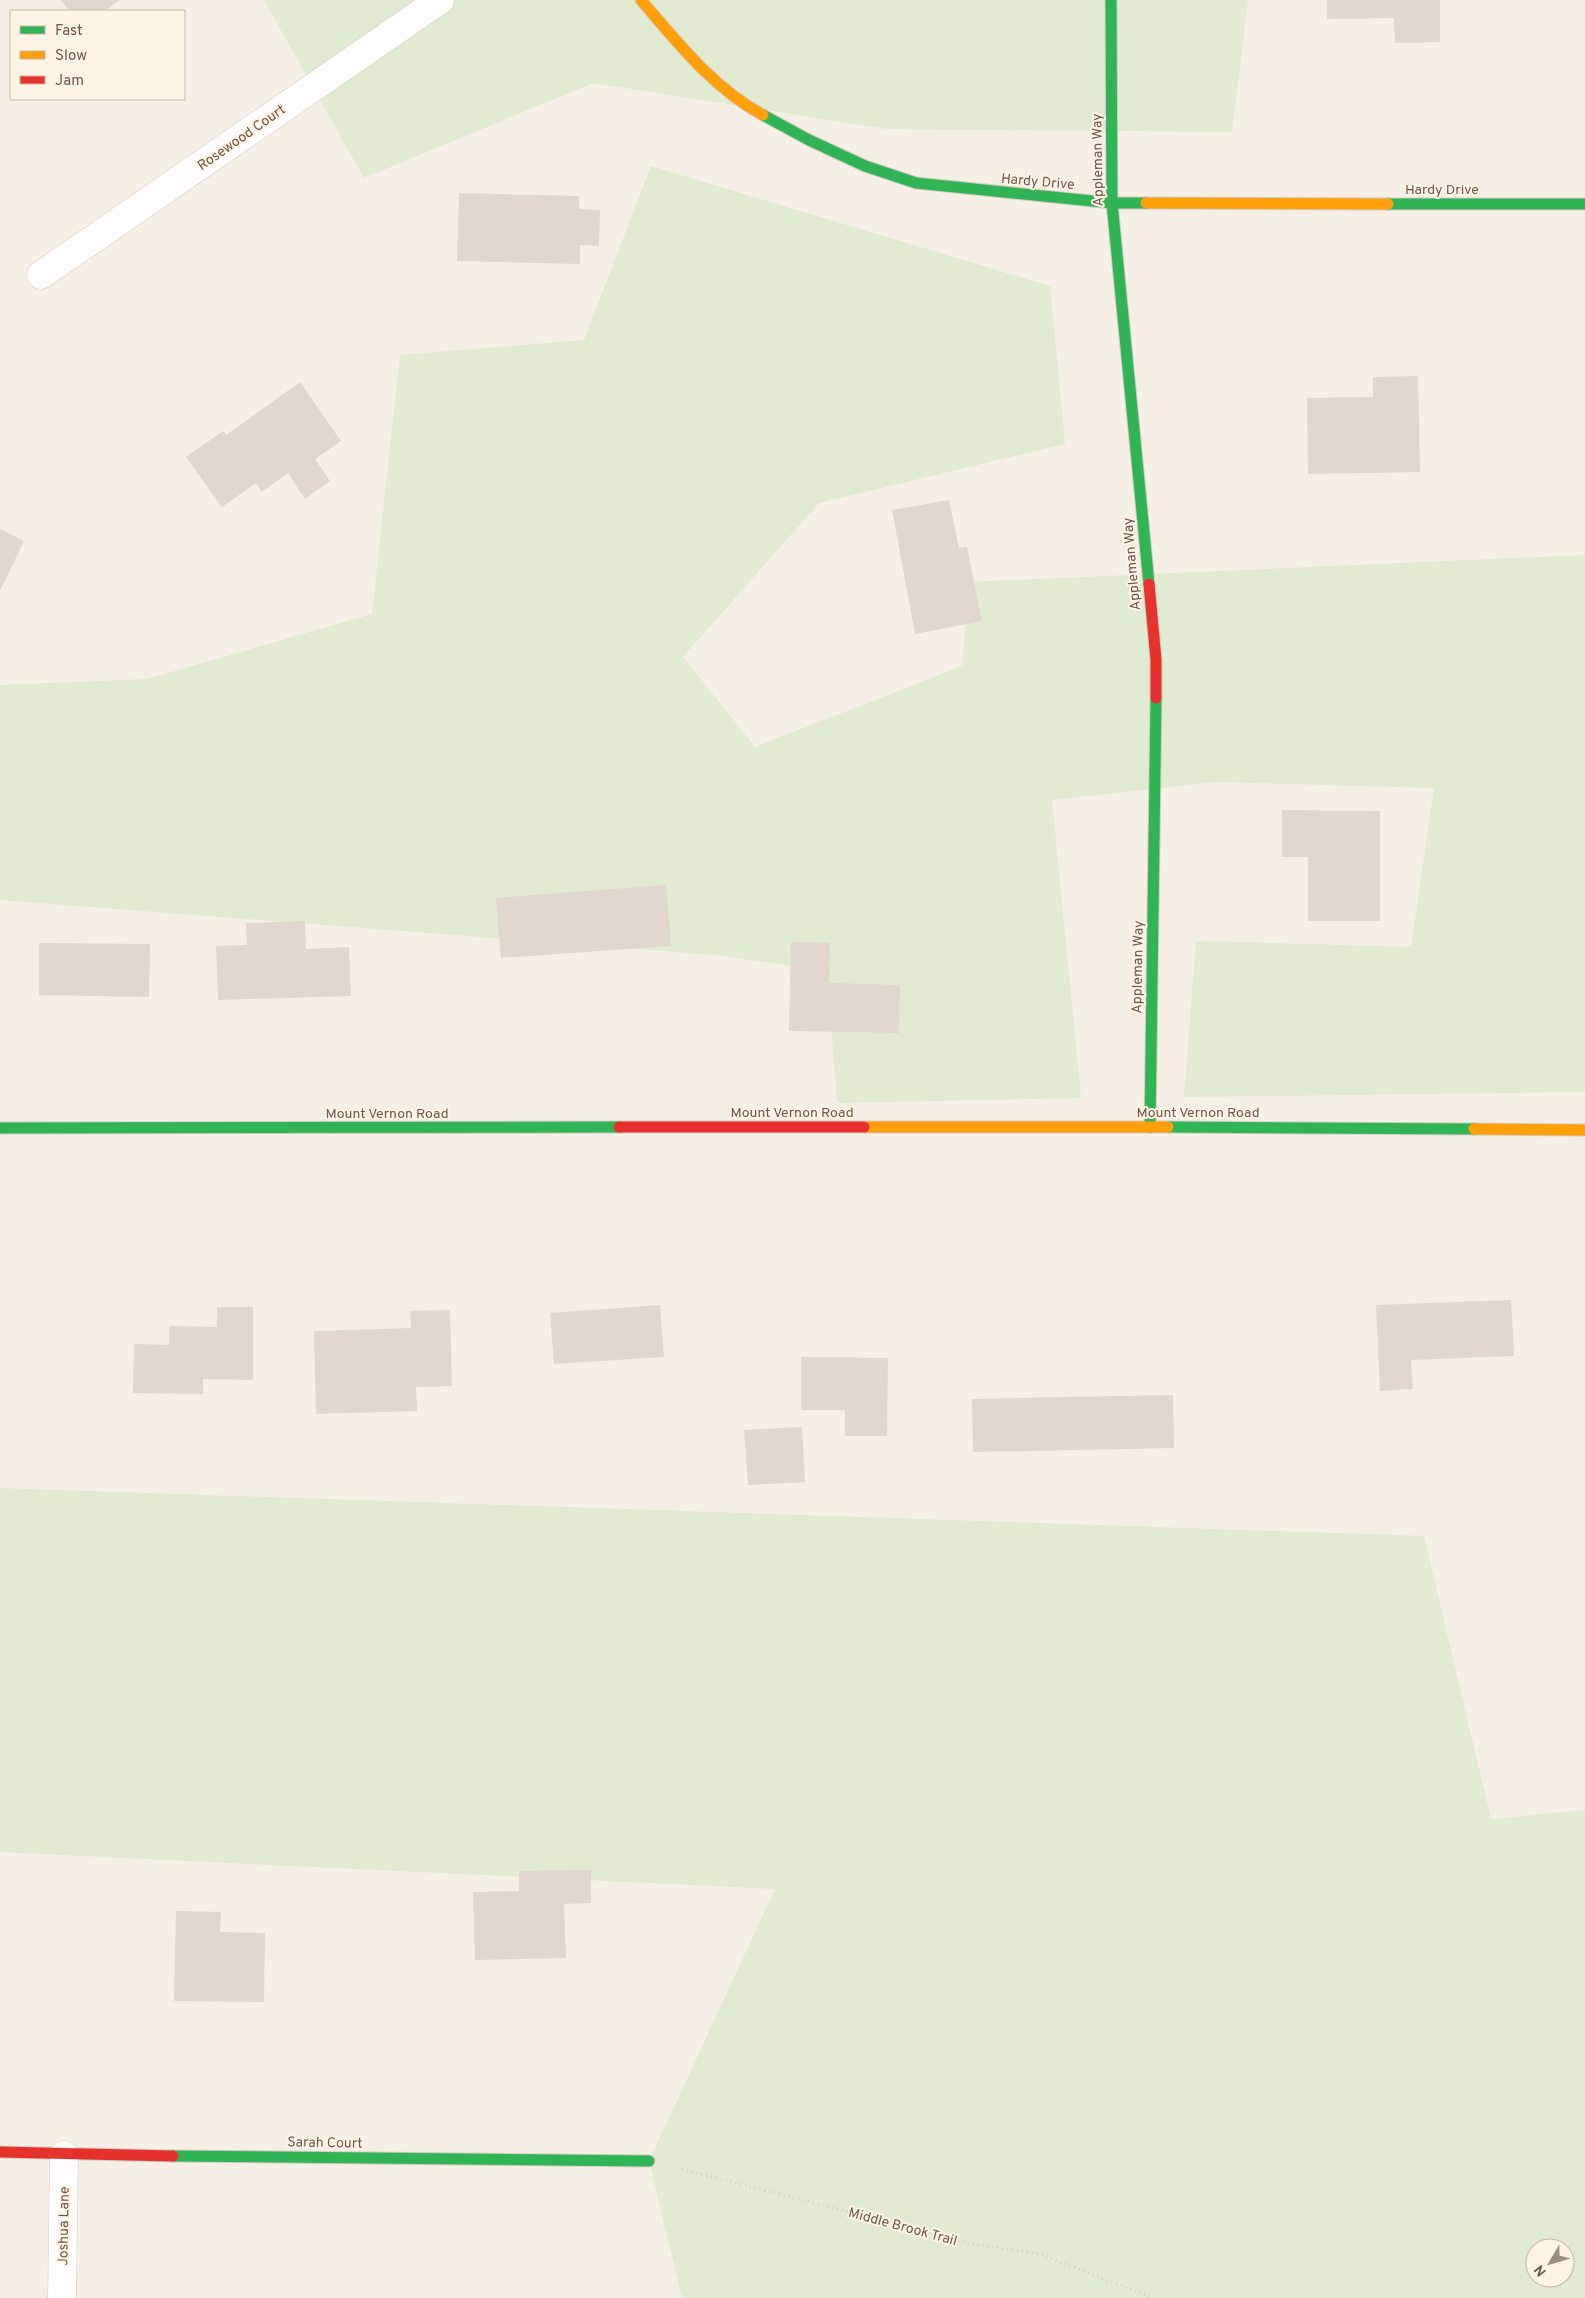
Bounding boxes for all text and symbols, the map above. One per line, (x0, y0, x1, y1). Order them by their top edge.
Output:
legend (10, 10, 185, 100)
text: Fast (55, 22, 83, 41)
text: Slow (55, 47, 87, 66)
text: Jam (55, 72, 84, 91)
street label: Rosewood Court (195, 102, 289, 175)
street label: Appleman Way (1089, 113, 1108, 207)
street label: Hardy Drive (1000, 171, 1075, 194)
street label: Hardy Drive (1405, 182, 1479, 199)
street label: Appleman Way (1120, 517, 1145, 611)
street label: Appleman Way (1129, 920, 1148, 1014)
street label: Mount Vernon Road (730, 1105, 854, 1122)
street label: Mount Vernon Road (1136, 1105, 1260, 1122)
street label: Mount Vernon Road (325, 1106, 449, 1123)
street label: Sarah Court (287, 2134, 363, 2153)
street label: Joshua Lane (55, 2186, 74, 2266)
street label: Middle Brook Trail (846, 2205, 959, 2250)
north arrow (1525, 2238, 1575, 2288)
text: N (1531, 2261, 1551, 2279)

